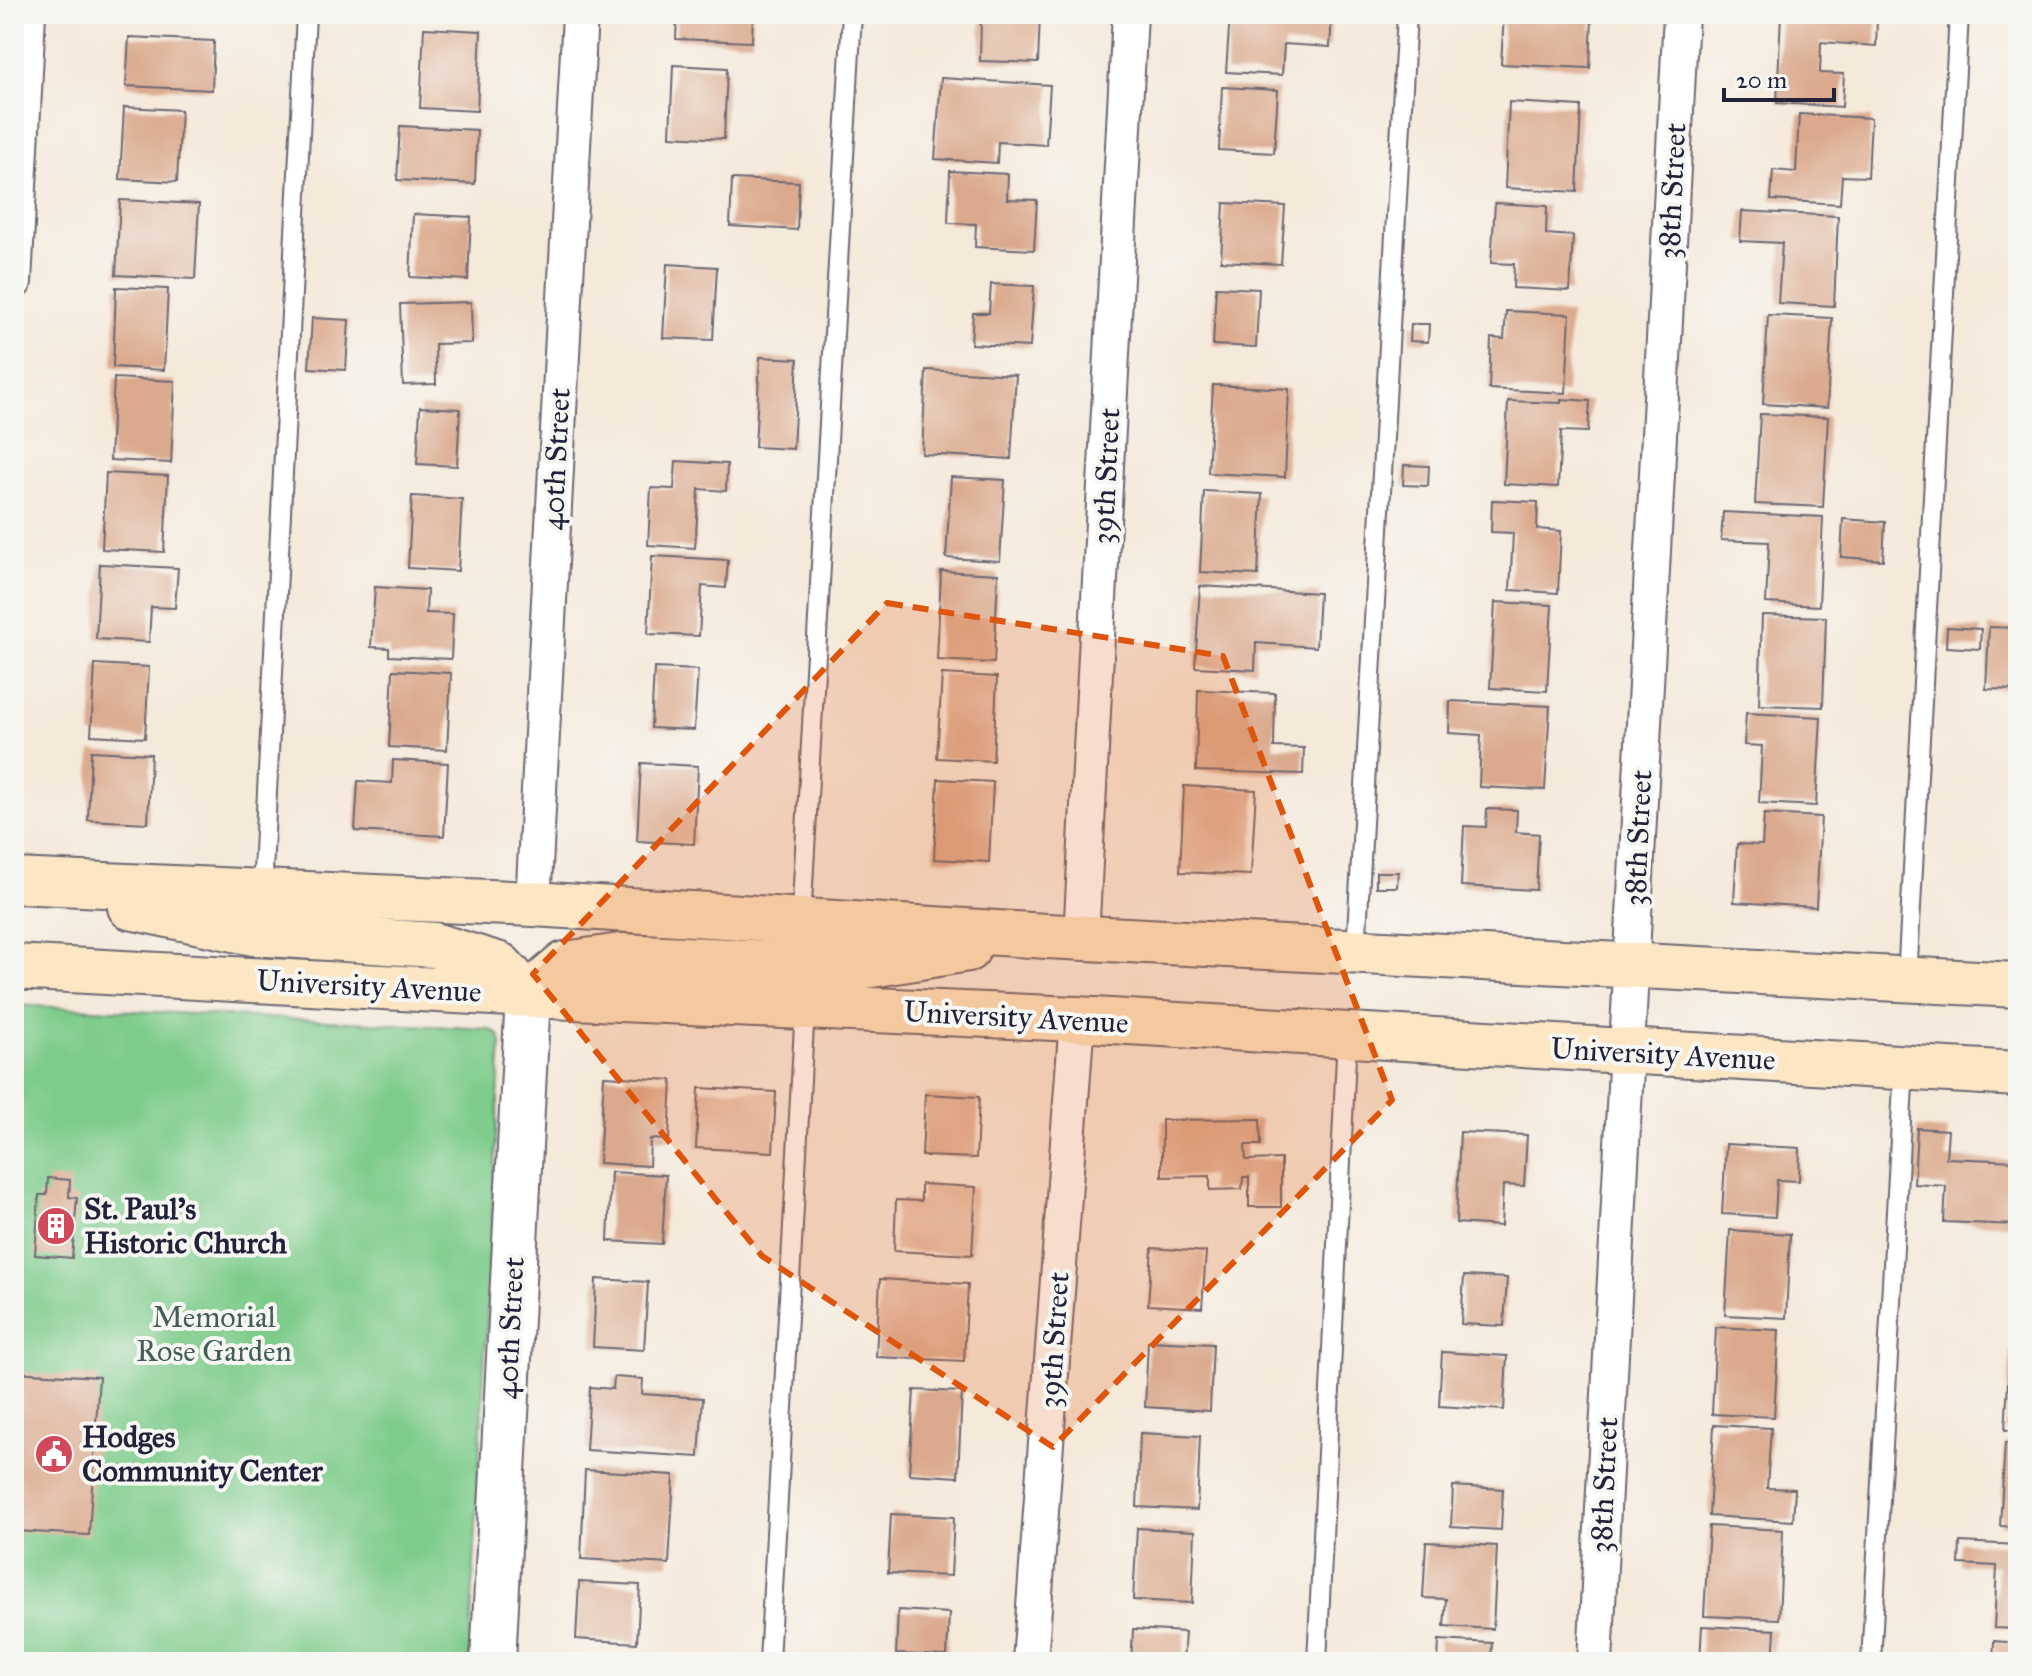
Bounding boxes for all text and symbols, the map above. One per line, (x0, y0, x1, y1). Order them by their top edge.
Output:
scale bar (1724, 52, 1834, 102)
text: 20 m (1736, 65, 1787, 95)
street label: 38th Street (1650, 122, 1694, 260)
street label: 40th Street (534, 387, 578, 531)
street label: 39th Street (1084, 407, 1129, 545)
street label: 38th Street (1616, 769, 1660, 907)
street label: University Avenue (256, 962, 482, 1010)
street label: University Avenue (903, 993, 1129, 1041)
street label: University Avenue (1550, 1030, 1776, 1078)
place label: St. Paul's Historic Church (84, 1191, 287, 1261)
building icon: St. Paul's Historic Church (35, 1205, 77, 1247)
street label: 40th Street (488, 1256, 532, 1400)
street label: 39th Street (1031, 1270, 1078, 1409)
park label: Memorial Rose Garden (136, 1299, 292, 1369)
street label: 38th Street (1582, 1416, 1626, 1554)
place label: Hodges Community Center (82, 1419, 324, 1489)
public building icon: Hodges Community Center (33, 1433, 75, 1475)

